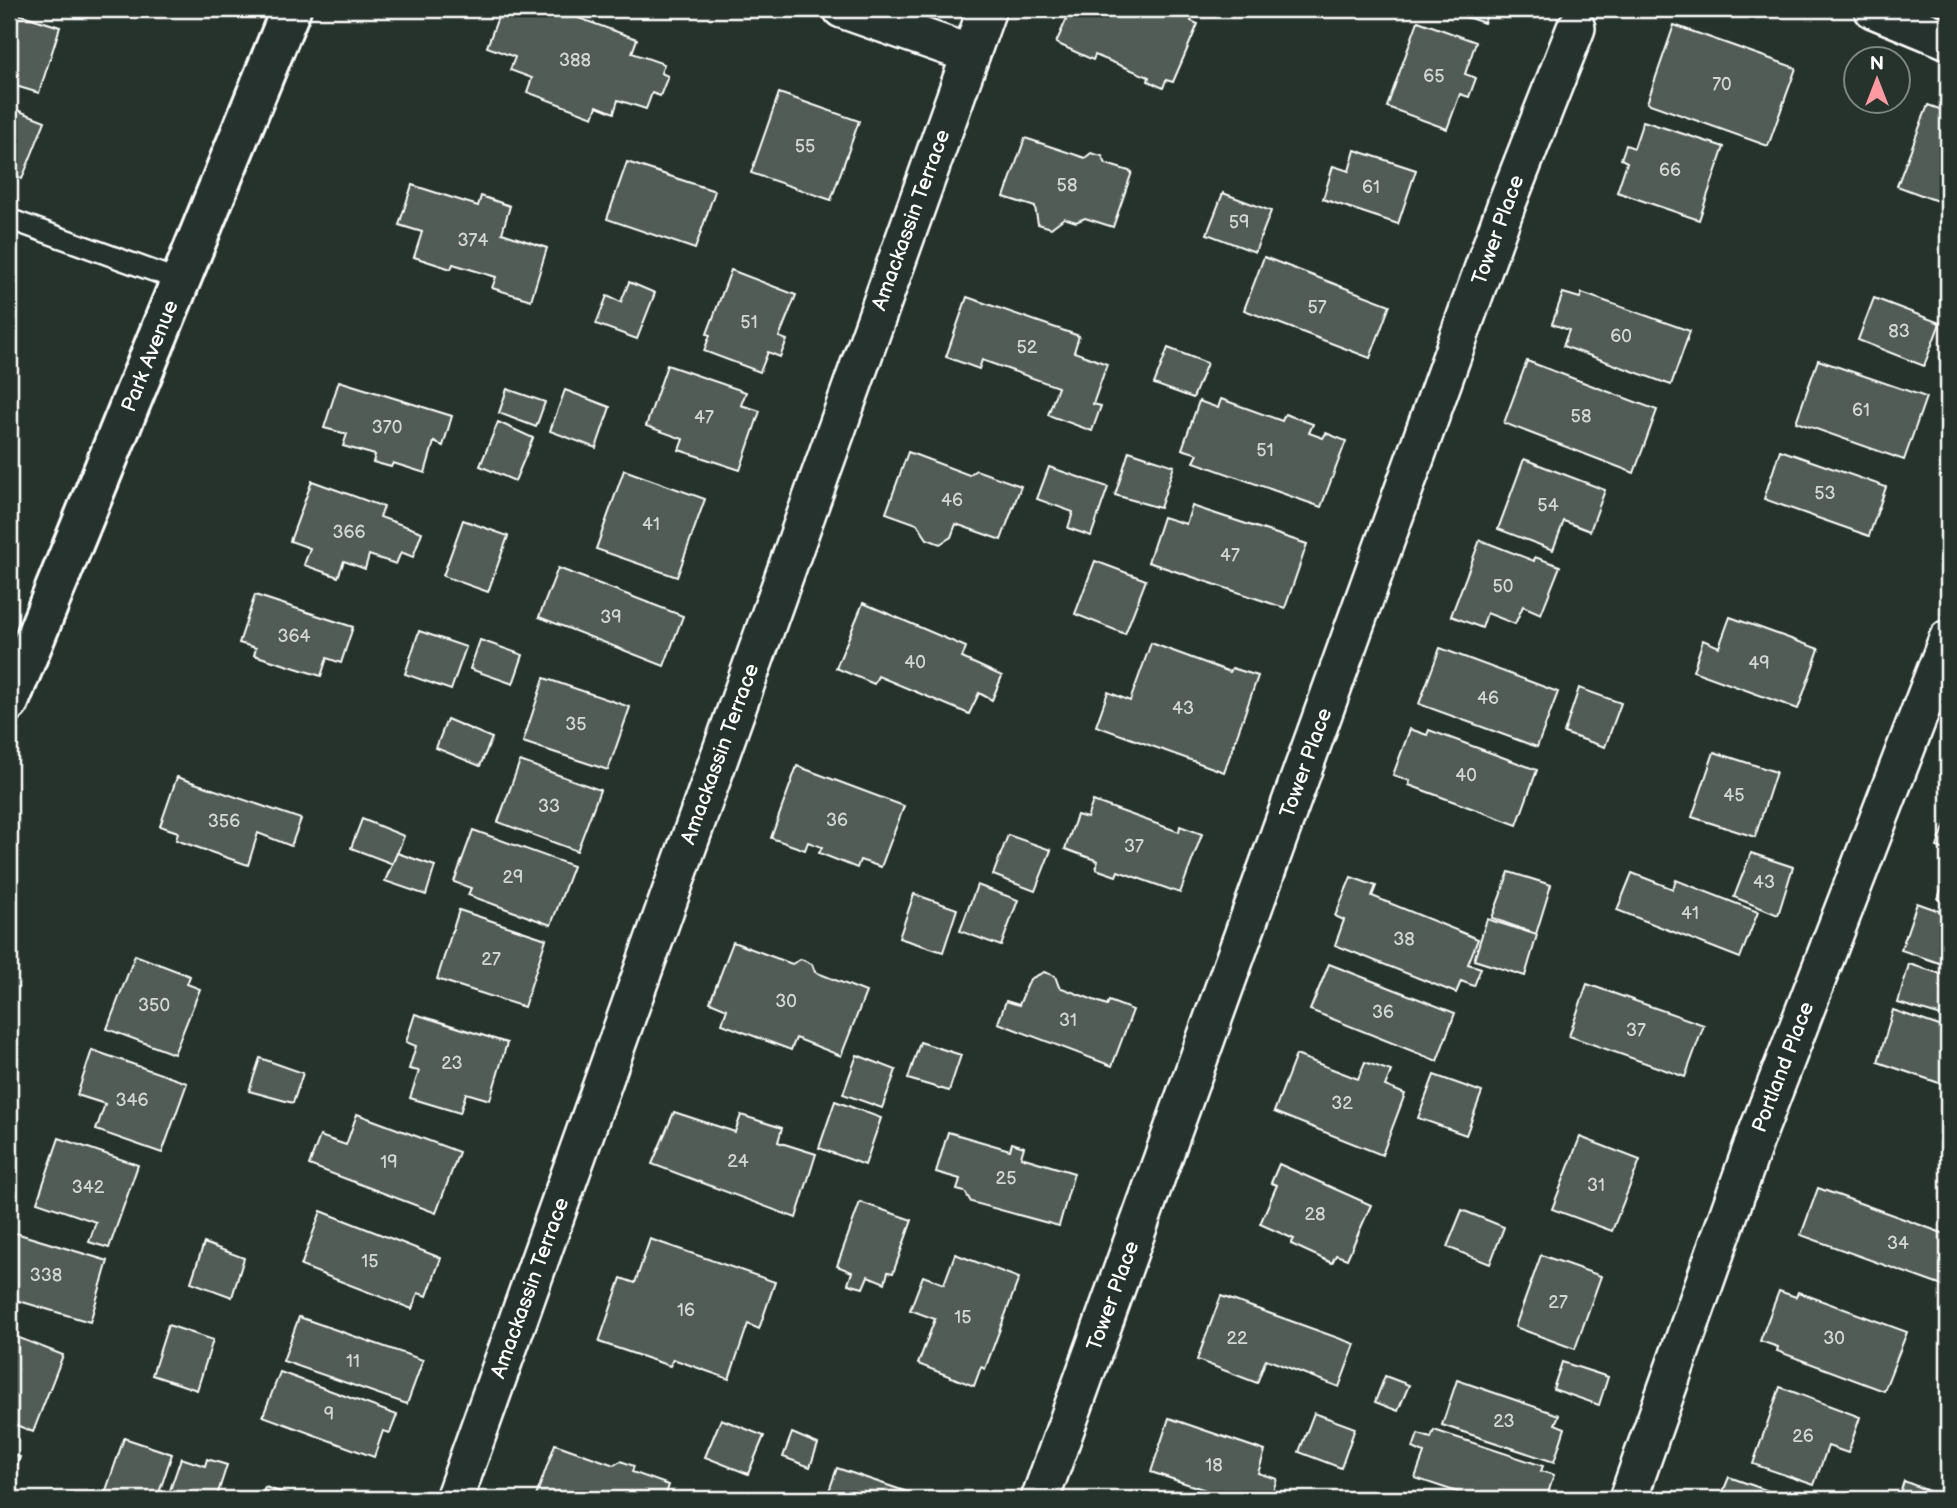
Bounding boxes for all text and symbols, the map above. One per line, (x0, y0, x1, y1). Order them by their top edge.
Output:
north arrow (1842, 46, 1912, 116)
house number: 388 (559, 50, 591, 71)
text: N (1870, 53, 1884, 76)
house number: 65 (1423, 66, 1445, 87)
house number: 70 (1712, 74, 1732, 95)
street label: Amackassin Terrace (867, 126, 955, 314)
house number: 55 (795, 136, 815, 157)
house number: 66 (1659, 160, 1681, 181)
street label: Tower Place (1467, 172, 1529, 288)
house number: 58 (1057, 175, 1077, 196)
house number: 61 (1362, 177, 1380, 198)
house number: 59 (1229, 212, 1249, 233)
house number: 374 (458, 230, 488, 251)
street label: Park Avenue (116, 296, 184, 416)
house number: 57 (1307, 297, 1327, 318)
house number: 51 (740, 312, 758, 333)
house number: 83 (1888, 321, 1910, 342)
house number: 60 (1610, 326, 1632, 347)
house number: 52 (1017, 337, 1038, 358)
house number: 61 (1852, 400, 1870, 421)
house number: 58 (1571, 406, 1591, 427)
house number: 47 (694, 407, 714, 428)
house number: 370 (372, 417, 402, 438)
house number: 51 (1256, 440, 1274, 461)
house number: 53 (1814, 483, 1836, 504)
house number: 46 (941, 490, 963, 511)
house number: 54 (1537, 495, 1559, 516)
house number: 41 (642, 514, 660, 535)
house number: 366 (332, 522, 366, 543)
house number: 47 (1220, 545, 1240, 566)
house number: 50 (1493, 576, 1513, 597)
house number: 39 (600, 607, 622, 628)
house number: 364 (277, 626, 311, 647)
house number: 40 (904, 652, 926, 673)
house number: 49 (1748, 653, 1770, 674)
street label: Amackassin Terrace (676, 660, 764, 848)
house number: 46 (1477, 688, 1499, 709)
house number: 43 (1172, 698, 1194, 719)
street label: Tower Place (1275, 705, 1337, 821)
house number: 35 (565, 714, 587, 735)
house number: 40 (1455, 765, 1477, 786)
house number: 45 (1723, 785, 1745, 806)
house number: 33 (538, 796, 560, 817)
house number: 36 (826, 810, 848, 831)
house number: 356 (208, 811, 240, 832)
house number: 37 (1124, 836, 1144, 857)
house number: 29 (502, 867, 524, 888)
house number: 43 (1753, 872, 1775, 893)
house number: 41 (1681, 903, 1699, 924)
house number: 38 (1393, 929, 1415, 950)
house number: 27 (481, 949, 501, 970)
house number: 30 (775, 991, 797, 1012)
house number: 350 (138, 995, 170, 1016)
street label: Portland Place (1747, 998, 1819, 1136)
house number: 36 (1372, 1002, 1394, 1023)
house number: 31 (1059, 1010, 1077, 1031)
house number: 37 (1626, 1020, 1646, 1041)
house number: 23 (441, 1053, 463, 1074)
house number: 346 (115, 1090, 149, 1111)
house number: 32 (1331, 1093, 1353, 1114)
house number: 24 (727, 1151, 749, 1172)
house number: 19 (380, 1152, 398, 1173)
house number: 25 (996, 1168, 1016, 1189)
house number: 31 (1587, 1175, 1605, 1196)
house number: 342 (72, 1177, 105, 1198)
street label: Amackassin Terrace (486, 1194, 574, 1382)
house number: 28 (1304, 1204, 1326, 1225)
house number: 34 (1887, 1233, 1909, 1254)
street label: Tower Place (1082, 1238, 1144, 1354)
house number: 15 (361, 1251, 379, 1272)
house number: 338 (30, 1265, 62, 1286)
house number: 27 (1548, 1292, 1568, 1313)
house number: 16 (677, 1300, 695, 1321)
house number: 15 (954, 1307, 972, 1328)
house number: 22 (1226, 1328, 1248, 1349)
house number: 30 (1823, 1328, 1845, 1349)
house number: 11 (346, 1351, 360, 1372)
house number: 9 (324, 1404, 334, 1425)
house number: 23 (1493, 1411, 1515, 1432)
house number: 26 (1792, 1426, 1814, 1447)
house number: 18 (1205, 1455, 1223, 1476)

